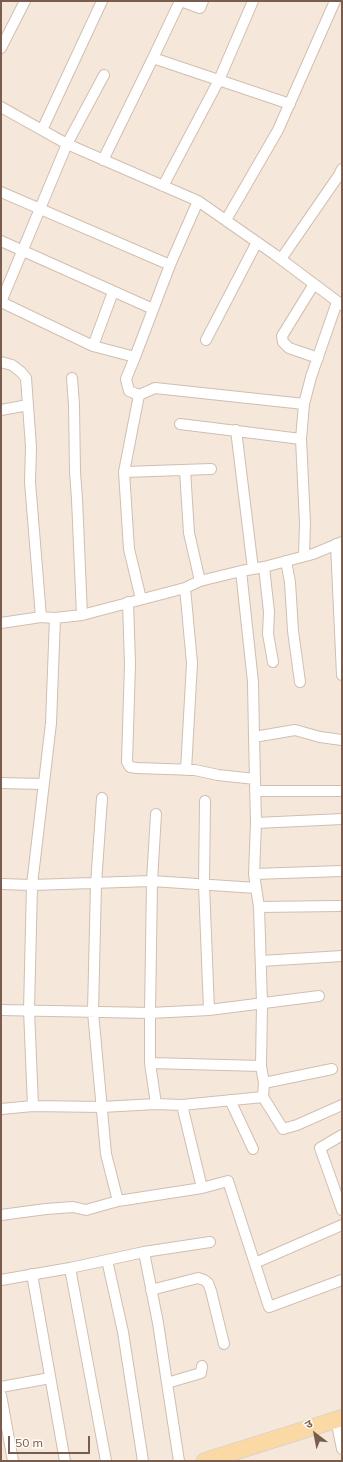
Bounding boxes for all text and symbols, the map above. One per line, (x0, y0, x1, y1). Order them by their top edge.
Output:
north arrow (295, 1414, 335, 1454)
text: उ (302, 1416, 315, 1431)
scale bar (10, 1428, 92, 1454)
text: 50 m (15, 1435, 43, 1450)

